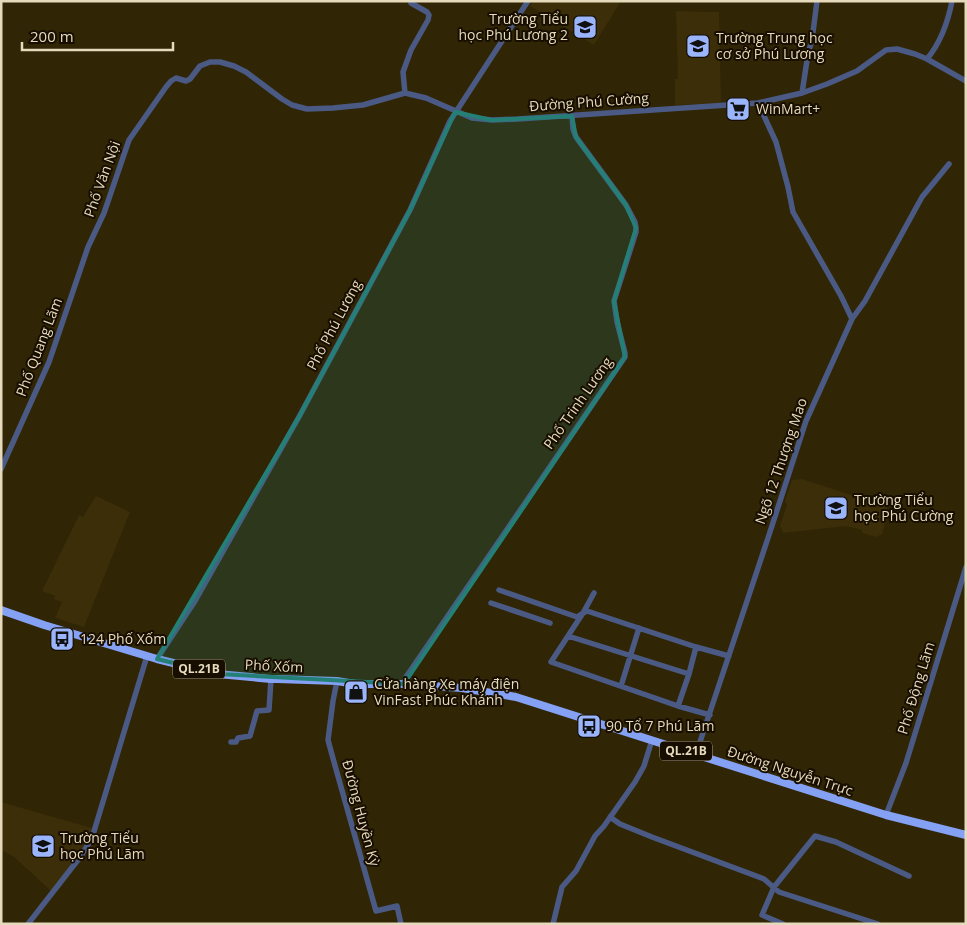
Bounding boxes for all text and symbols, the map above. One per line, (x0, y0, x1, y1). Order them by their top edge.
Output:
place label: Trường Tiểu học Phú Lương 2 (458, 9, 568, 44)
school or university icon: Trường Tiểu học Phú Lương 2 (572, 14, 598, 40)
scale bar (22, 20, 174, 52)
text: 200 m (30, 26, 74, 46)
place label: Trường Trung học cơ sở Phú Lương (716, 28, 833, 63)
school or university icon: Trường Trung học cơ sở Phú Lương (685, 33, 711, 59)
street label: Đường Phú Cường (529, 88, 650, 115)
supermarket icon: WinMart+ (725, 96, 751, 122)
place label: WinMart+ (756, 99, 820, 118)
street label: Phố Văn Nội (79, 138, 124, 220)
street label: Phố Phú Lương (302, 276, 366, 373)
street label: Phố Quang Lãm (11, 295, 66, 399)
street label: Phố Trinh Lương (539, 353, 617, 452)
street label: Ngõ 12 Thượng Mao (750, 395, 811, 527)
place label: Trường Tiểu học Phú Cường (854, 490, 954, 525)
school or university icon: Trường Tiểu học Phú Cường (823, 495, 849, 521)
bus stop icon: 124 Phố Xốm (49, 626, 75, 652)
place label: 124 Phố Xốm (80, 629, 166, 648)
street label: Phố Động Lãm (892, 639, 939, 736)
street label: Phố Xốm (244, 654, 304, 677)
road number: QL.21B (173, 660, 225, 679)
place label: Cửa hàng Xe máy điện VinFast Phúc Khánh (374, 674, 519, 709)
shop icon: Cửa hàng Xe máy điện VinFast Phúc Khánh (343, 679, 369, 705)
bus stop icon: 90 Tổ 7 Phú Lãm (576, 713, 602, 739)
place label: 90 Tổ 7 Phú Lãm (606, 716, 714, 735)
road number: QL.21B (660, 741, 712, 760)
street label: Đường Nguyễn Trực (725, 741, 856, 800)
street label: Đường Huyền Kỳ (338, 758, 385, 869)
place label: Trường Tiểu học Phú Lãm (60, 828, 145, 863)
school or university icon: Trường Tiểu học Phú Lãm (30, 833, 56, 859)

